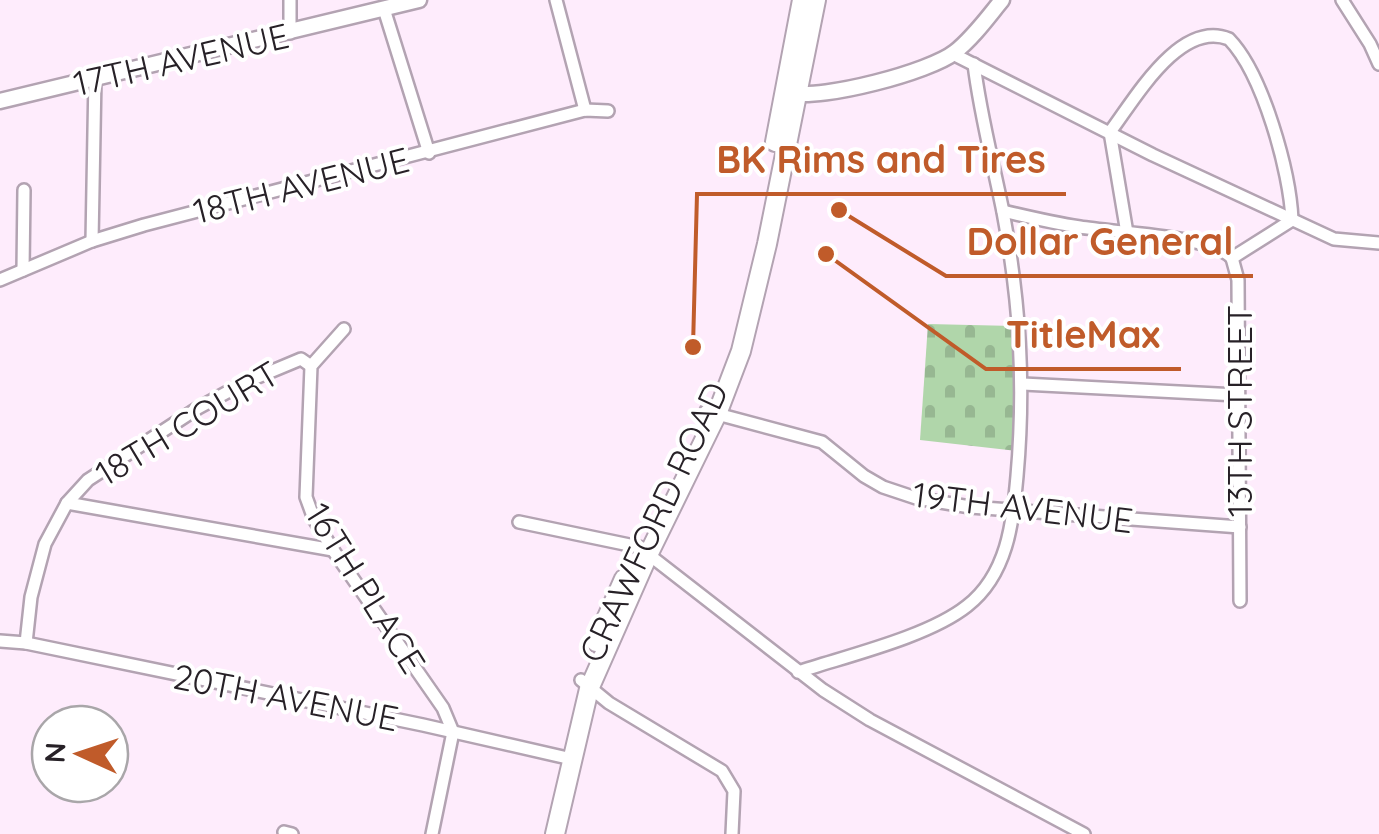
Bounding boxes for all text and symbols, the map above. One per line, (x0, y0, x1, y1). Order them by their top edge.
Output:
street label: 17TH AVENUE (69, 13, 293, 105)
callout: BK Rims and Tires (697, 126, 1066, 194)
text: BK Rims and Tires (716, 135, 1046, 183)
street label: 18TH AVENUE (189, 137, 413, 233)
callout: Dollar General (946, 208, 1253, 276)
text: Dollar General (967, 217, 1233, 265)
callout: TitleMax (986, 301, 1181, 369)
street label: 13TH STREET (1217, 305, 1261, 517)
text: TitleMax (1006, 310, 1160, 358)
street label: 18TH COURT (87, 351, 287, 495)
street label: CRAWFORD ROAD (569, 375, 737, 669)
street label: 19TH AVENUE (911, 472, 1135, 542)
street label: 16TH PLACE (296, 495, 436, 681)
street label: 20TH AVENUE (170, 654, 402, 740)
north arrow (30, 704, 130, 804)
text: N (37, 741, 73, 764)

